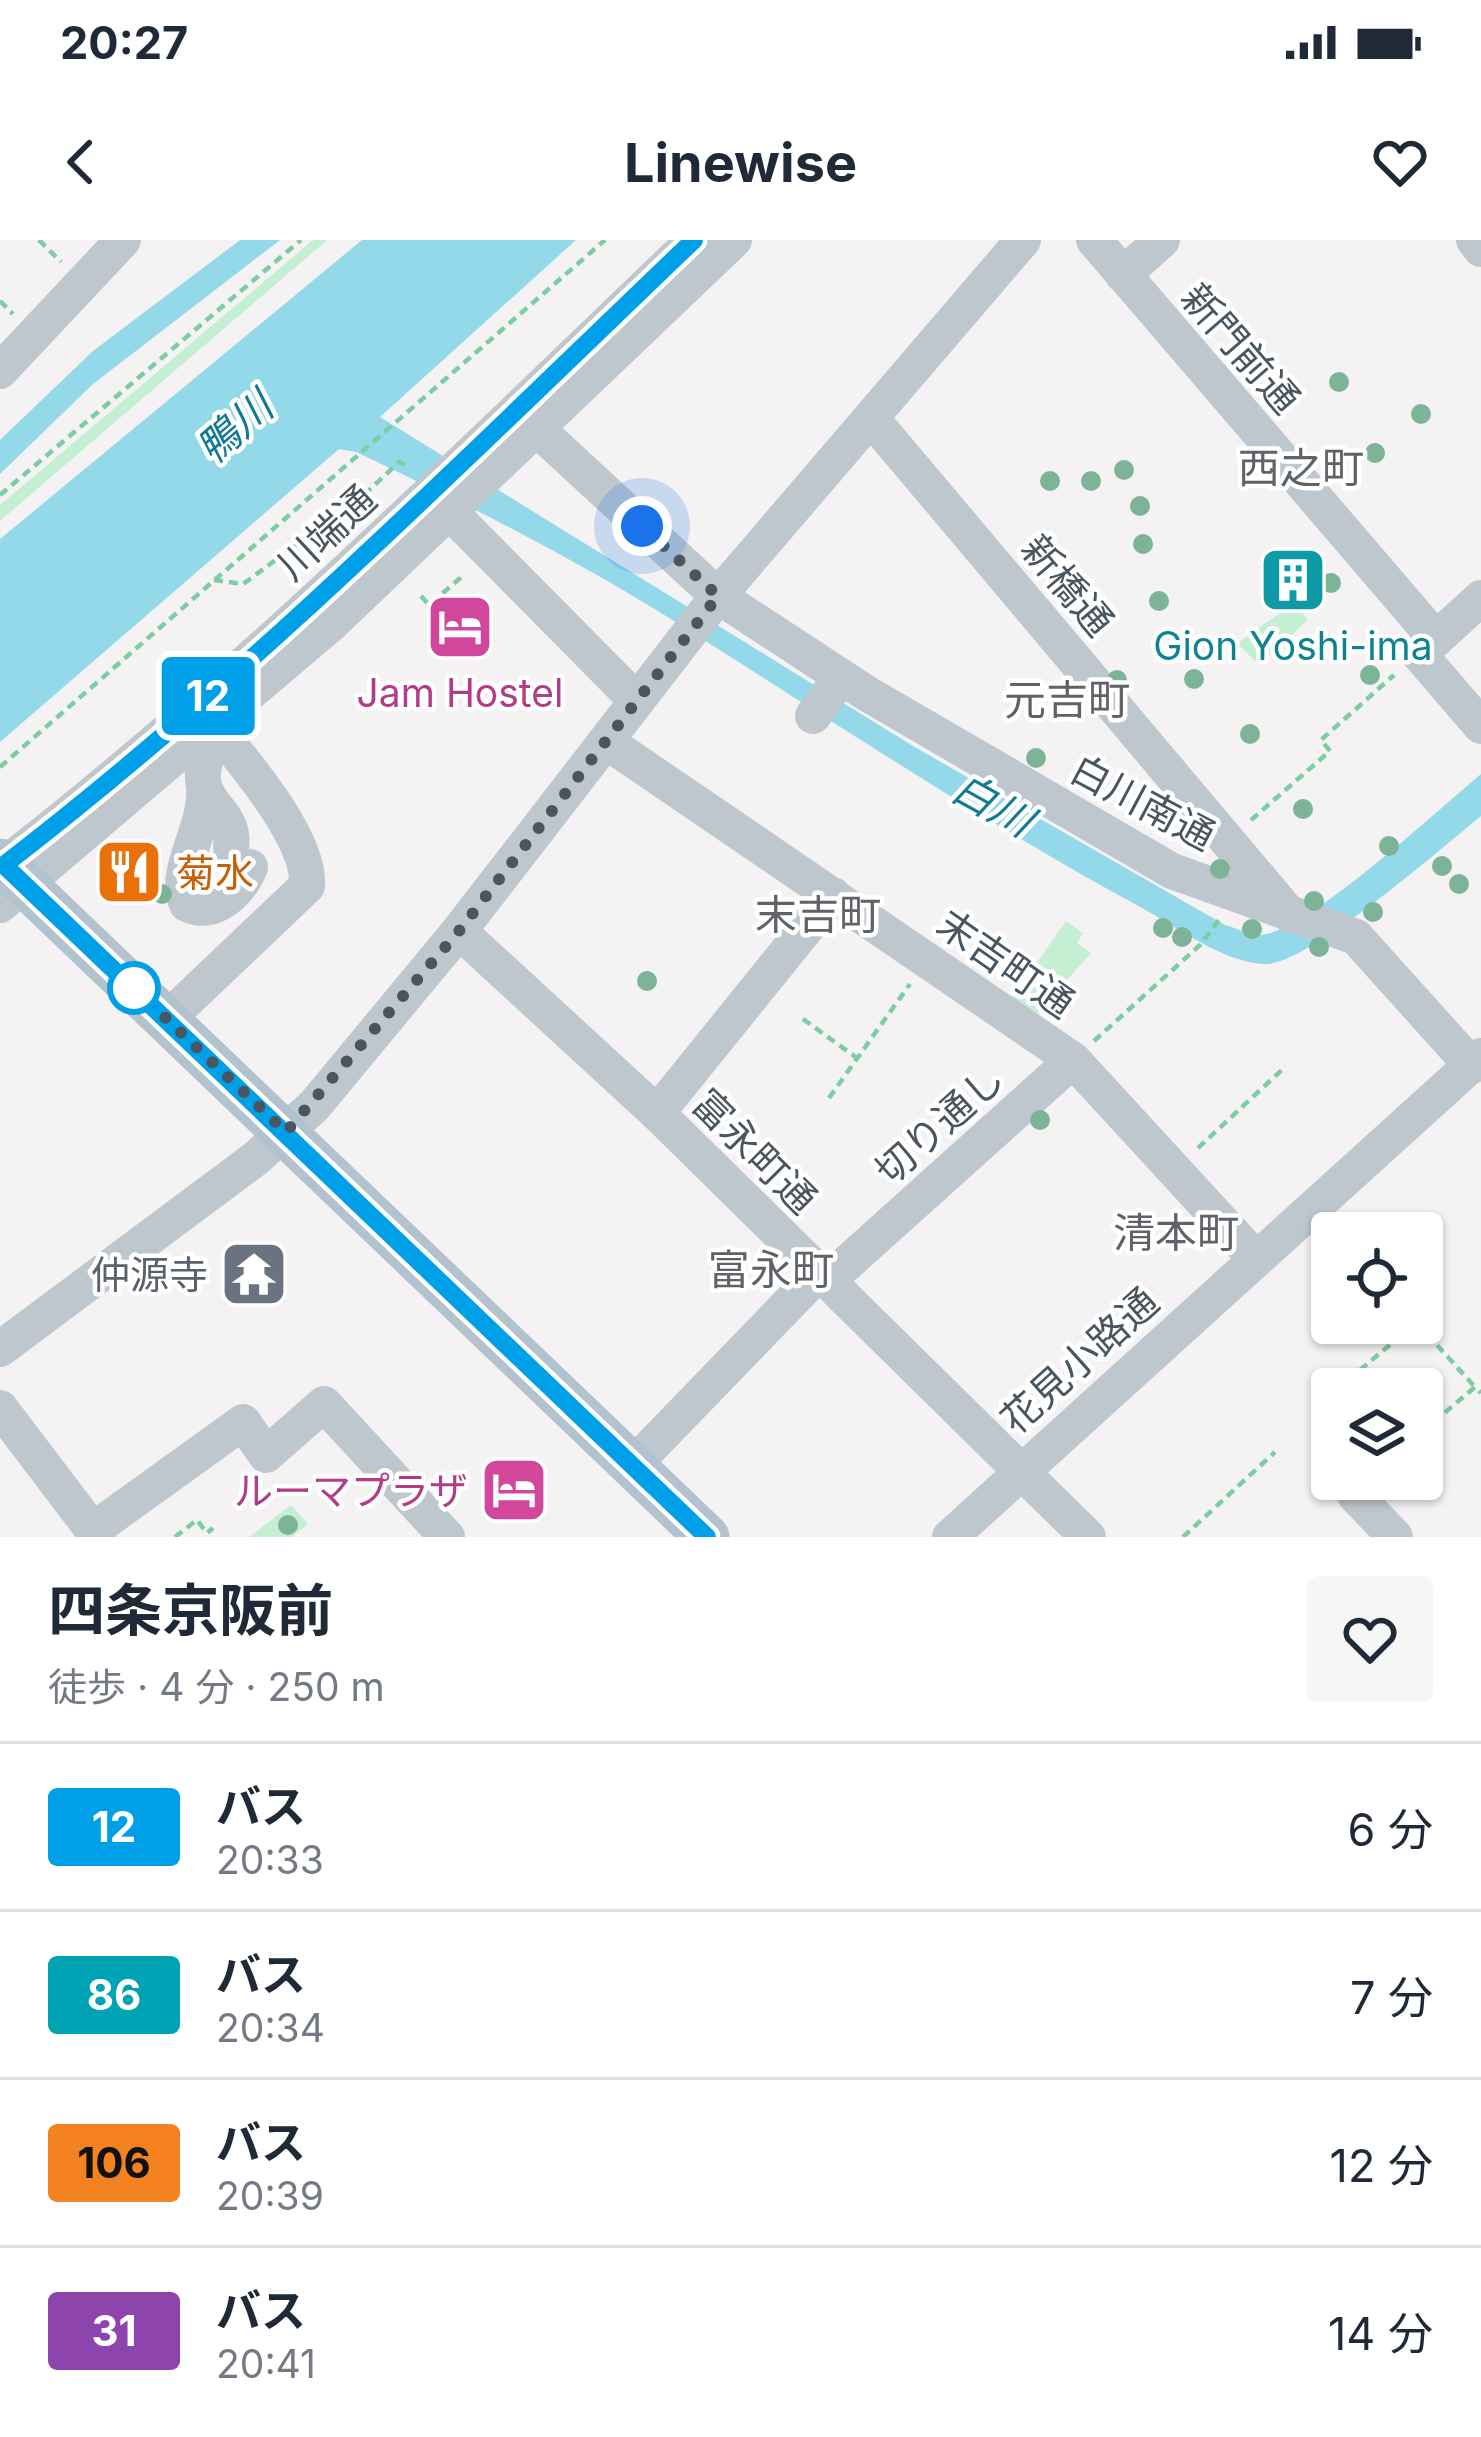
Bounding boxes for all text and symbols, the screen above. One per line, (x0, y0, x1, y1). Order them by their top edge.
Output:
text: 20:27 (60, 15, 188, 70)
icon: back (48, 129, 114, 195)
icon: heart (1367, 129, 1433, 195)
text: Linewise (624, 130, 857, 195)
street label: 新門前通 (1172, 274, 1310, 422)
water label: 鴨川 (186, 378, 285, 474)
district label: 西之町 (1238, 442, 1364, 493)
street label: 川端通 (267, 475, 385, 589)
your location (612, 496, 672, 556)
street label: 新橋通 (1012, 525, 1124, 645)
building icon: Gion Yoshi-ima (1258, 545, 1328, 615)
hotel icon: Jam Hostel (425, 592, 495, 662)
place label: Gion Yoshi-ima (1153, 622, 1433, 669)
line badge: 12 (154, 657, 262, 735)
place label: Jam Hostel (357, 669, 563, 716)
text: 12 (186, 670, 230, 721)
district label: 元吉町 (1004, 674, 1130, 725)
street label: 白川南通 (1063, 745, 1223, 859)
water label: 白川 (944, 761, 1046, 849)
restaurant icon: 菊水 (94, 837, 164, 907)
place label: 菊水 (176, 849, 254, 896)
district label: 末吉町 (755, 889, 881, 940)
street label: 末吉町通 (929, 899, 1083, 1027)
unlabelled marker (109, 963, 159, 1013)
street label: 切り通し (865, 1054, 1013, 1194)
street label: 富永町通 (683, 1079, 827, 1223)
district label: 清本町 (1113, 1207, 1239, 1258)
map controls (1311, 1212, 1443, 1500)
button: locate (1311, 1212, 1443, 1344)
temple icon: 仲源寺 (219, 1239, 289, 1309)
district label: 富永町 (708, 1244, 834, 1295)
place label: 仲源寺 (91, 1251, 208, 1298)
street label: 花見小路通 (991, 1277, 1167, 1443)
button: layers (1311, 1368, 1443, 1500)
hotel icon: ルーマプラザ (479, 1455, 549, 1525)
place label: ルーマプラザ (234, 1467, 468, 1514)
text: 四条京阪前 (48, 1576, 333, 1645)
button: heart (1307, 1576, 1433, 1702)
text: 徒歩 · 4 分 · 250 m (48, 1663, 385, 1710)
text: バス (216, 1779, 306, 1834)
text: 12 (92, 1801, 136, 1852)
text: 6 分 (1347, 1802, 1433, 1857)
text: 20:33 (216, 1836, 324, 1883)
text: バス (216, 1947, 306, 2002)
text: 86 (87, 1969, 141, 2020)
text: 7 分 (1350, 1970, 1433, 2025)
text: 20:34 (216, 2004, 325, 2051)
text: バス (216, 2115, 306, 2170)
text: 106 (77, 2137, 151, 2188)
text: 12 分 (1330, 2138, 1433, 2193)
text: 20:39 (216, 2172, 324, 2219)
text: バス (216, 2283, 306, 2338)
text: 31 (91, 2305, 137, 2356)
text: 14 分 (1328, 2306, 1433, 2361)
text: 20:41 (216, 2340, 316, 2387)

